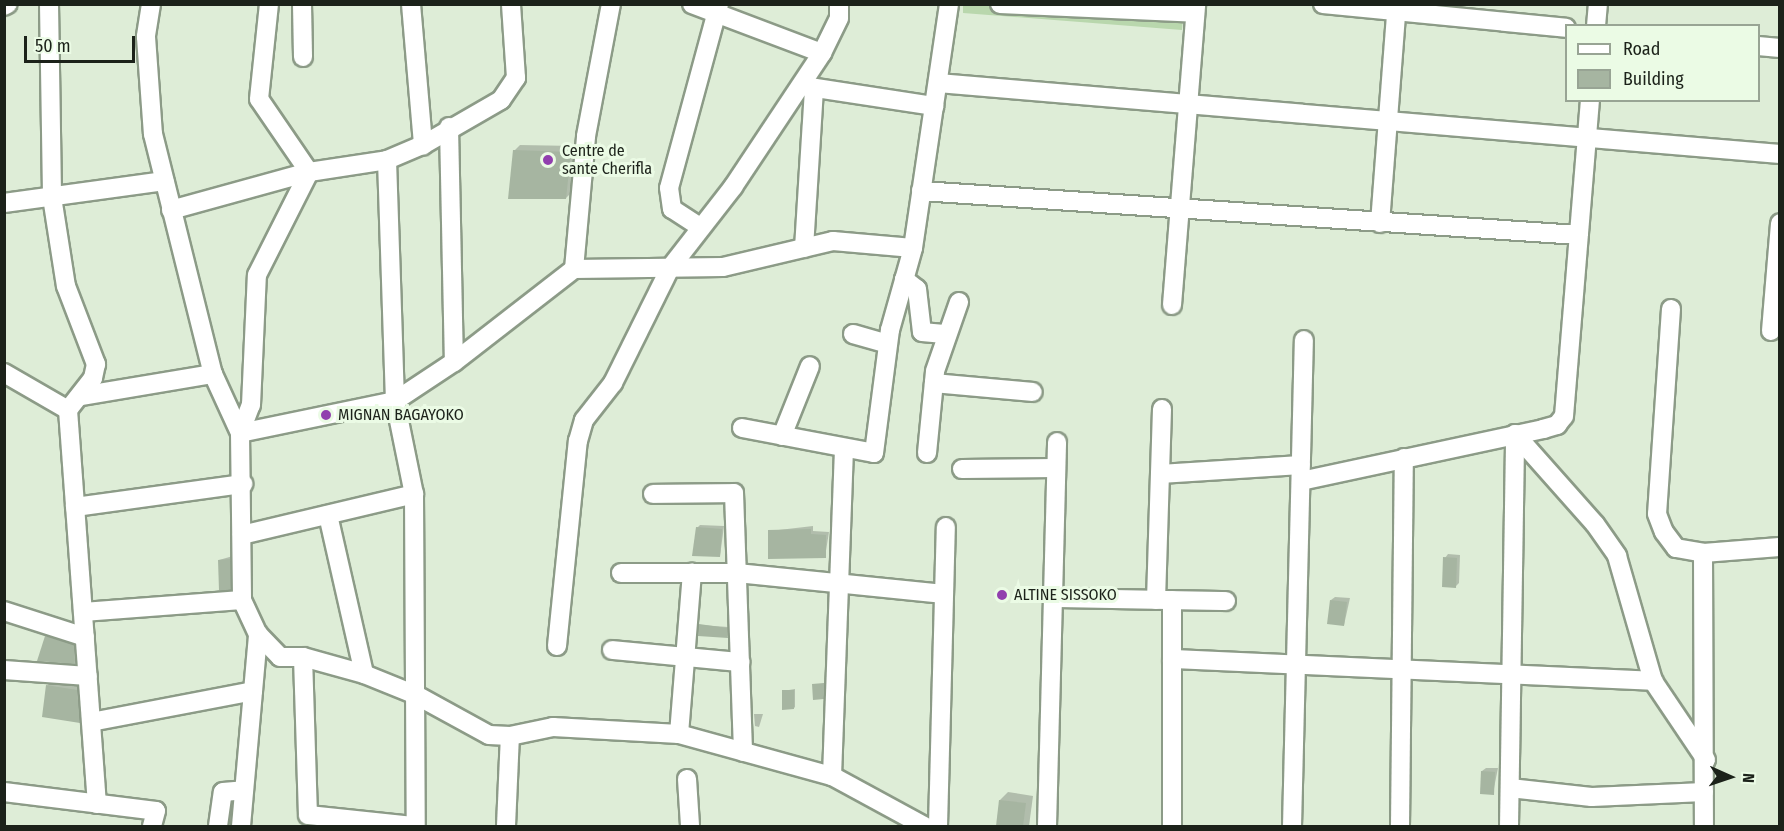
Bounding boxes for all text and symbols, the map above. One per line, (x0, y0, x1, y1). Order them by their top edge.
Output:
scale bar (27, 24, 138, 62)
legend (1565, 24, 1760, 102)
text: 50 m (35, 35, 71, 57)
text: Road (1623, 38, 1660, 60)
text: Building (1623, 68, 1684, 90)
place label: Centre de sante Cherifla (562, 141, 652, 179)
marker: Centre de sante Cherifla (539, 151, 557, 169)
place label: MIGNAN BAGAYOKO (338, 405, 464, 425)
marker: MIGNAN BAGAYOKO (319, 408, 333, 422)
place label: ALTINE SISSOKO (1014, 585, 1117, 605)
marker: ALTINE SISSOKO (995, 588, 1009, 602)
north arrow (1700, 747, 1760, 807)
text: N (1739, 773, 1758, 783)

